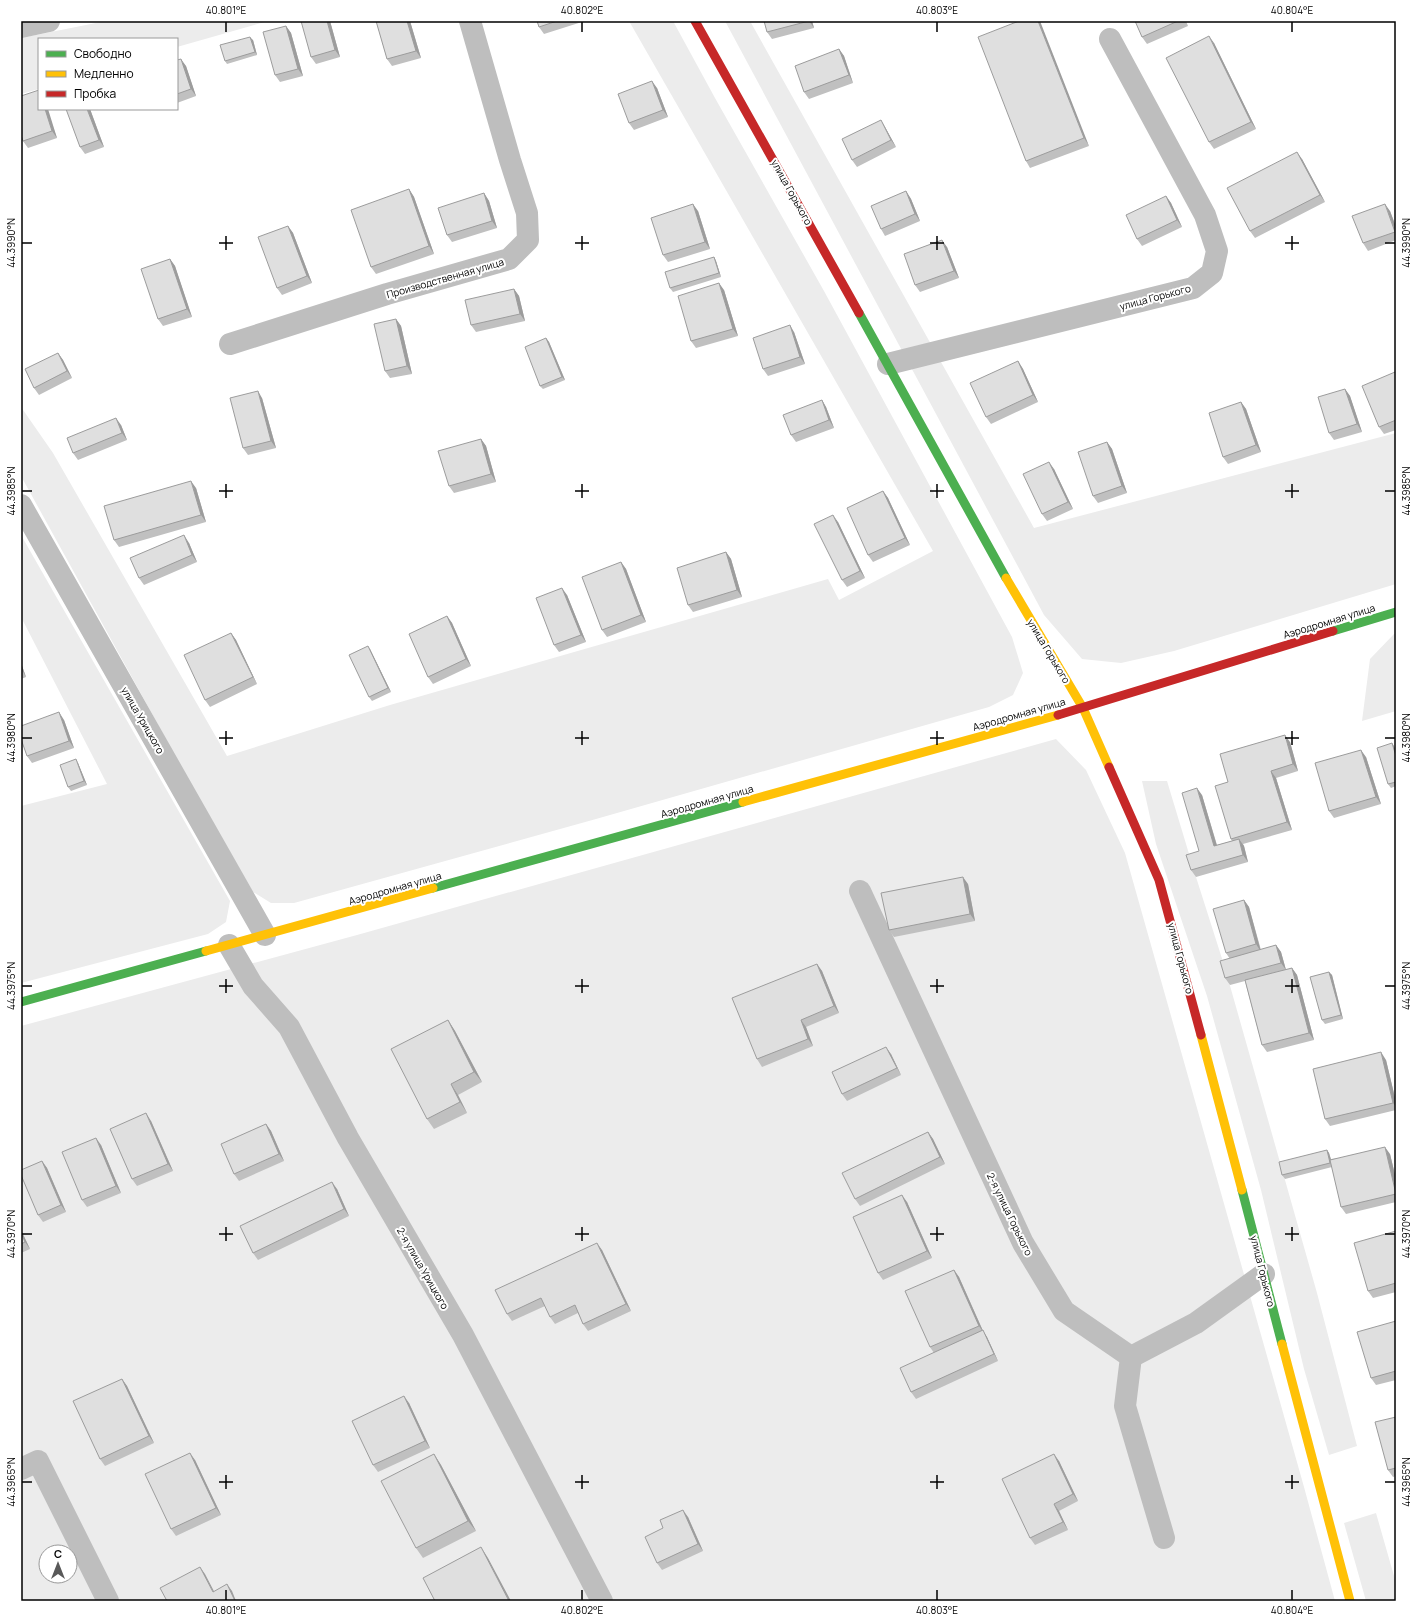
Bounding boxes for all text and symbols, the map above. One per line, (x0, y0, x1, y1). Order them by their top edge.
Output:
text: 40.801°E (206, 3, 247, 17)
text: 40.802°E (561, 3, 603, 17)
text: 40.803°E (916, 3, 958, 17)
text: 40.804°E (1271, 3, 1314, 17)
legend (38, 38, 178, 110)
text: Свободно (74, 45, 132, 62)
text: Медленно (74, 65, 134, 82)
text: Пробка (74, 85, 116, 102)
street label: улица Горького (768, 157, 816, 227)
text: 44.3990°N (4, 218, 18, 268)
text: 44.3990°N (1399, 218, 1413, 268)
street label: Производственная улица (385, 255, 505, 301)
street label: улица Горького (1118, 281, 1192, 313)
text: 44.3985°N (4, 466, 18, 515)
text: 44.3985°N (1399, 466, 1413, 515)
street label: Аэродромная улица (1281, 600, 1377, 642)
street label: улица Горького (1024, 616, 1074, 686)
street label: улица Урицкого (118, 684, 168, 756)
street label: Аэродромная улица (971, 694, 1067, 734)
text: 44.3980°N (4, 713, 18, 763)
text: 44.3980°N (1399, 713, 1413, 763)
street label: Аэродромная улица (659, 781, 755, 821)
street label: Аэродромная улица (347, 868, 443, 908)
street label: улица Горького (1165, 921, 1197, 995)
text: 44.3975°N (4, 962, 18, 1010)
text: 44.3975°N (1399, 962, 1413, 1010)
street label: 2-я улица Горького (984, 1170, 1036, 1258)
text: 44.3970°N (4, 1210, 18, 1258)
text: 44.3970°N (1399, 1210, 1413, 1258)
street label: 2-я улица Урицкого (394, 1224, 452, 1312)
street label: улица Горького (1247, 1234, 1279, 1308)
text: 44.3965°N (4, 1457, 18, 1507)
text: 44.3965°N (1399, 1457, 1413, 1507)
north arrow (38, 1544, 78, 1584)
text: С (54, 1546, 62, 1561)
text: 40.801°E (206, 1603, 247, 1617)
text: 40.802°E (561, 1603, 603, 1617)
text: 40.803°E (916, 1603, 958, 1617)
text: 40.804°E (1271, 1603, 1314, 1617)

